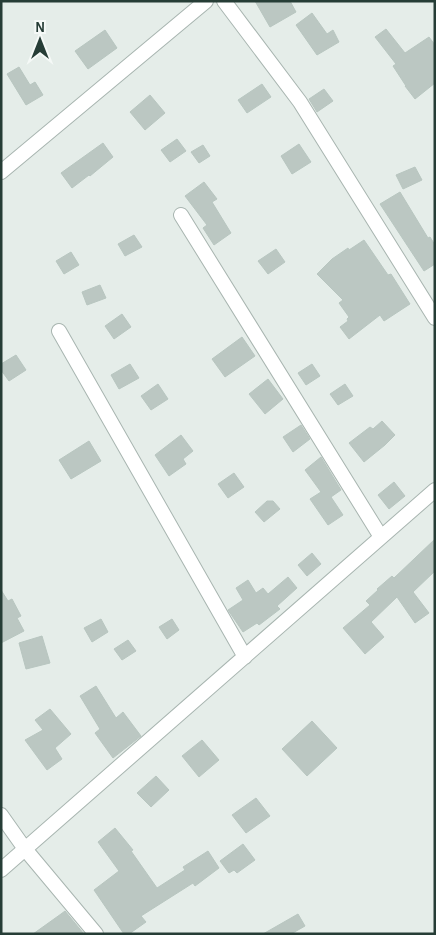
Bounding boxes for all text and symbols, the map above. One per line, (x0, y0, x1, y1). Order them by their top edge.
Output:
north arrow (15, 15, 65, 65)
text: N (35, 21, 45, 35)

